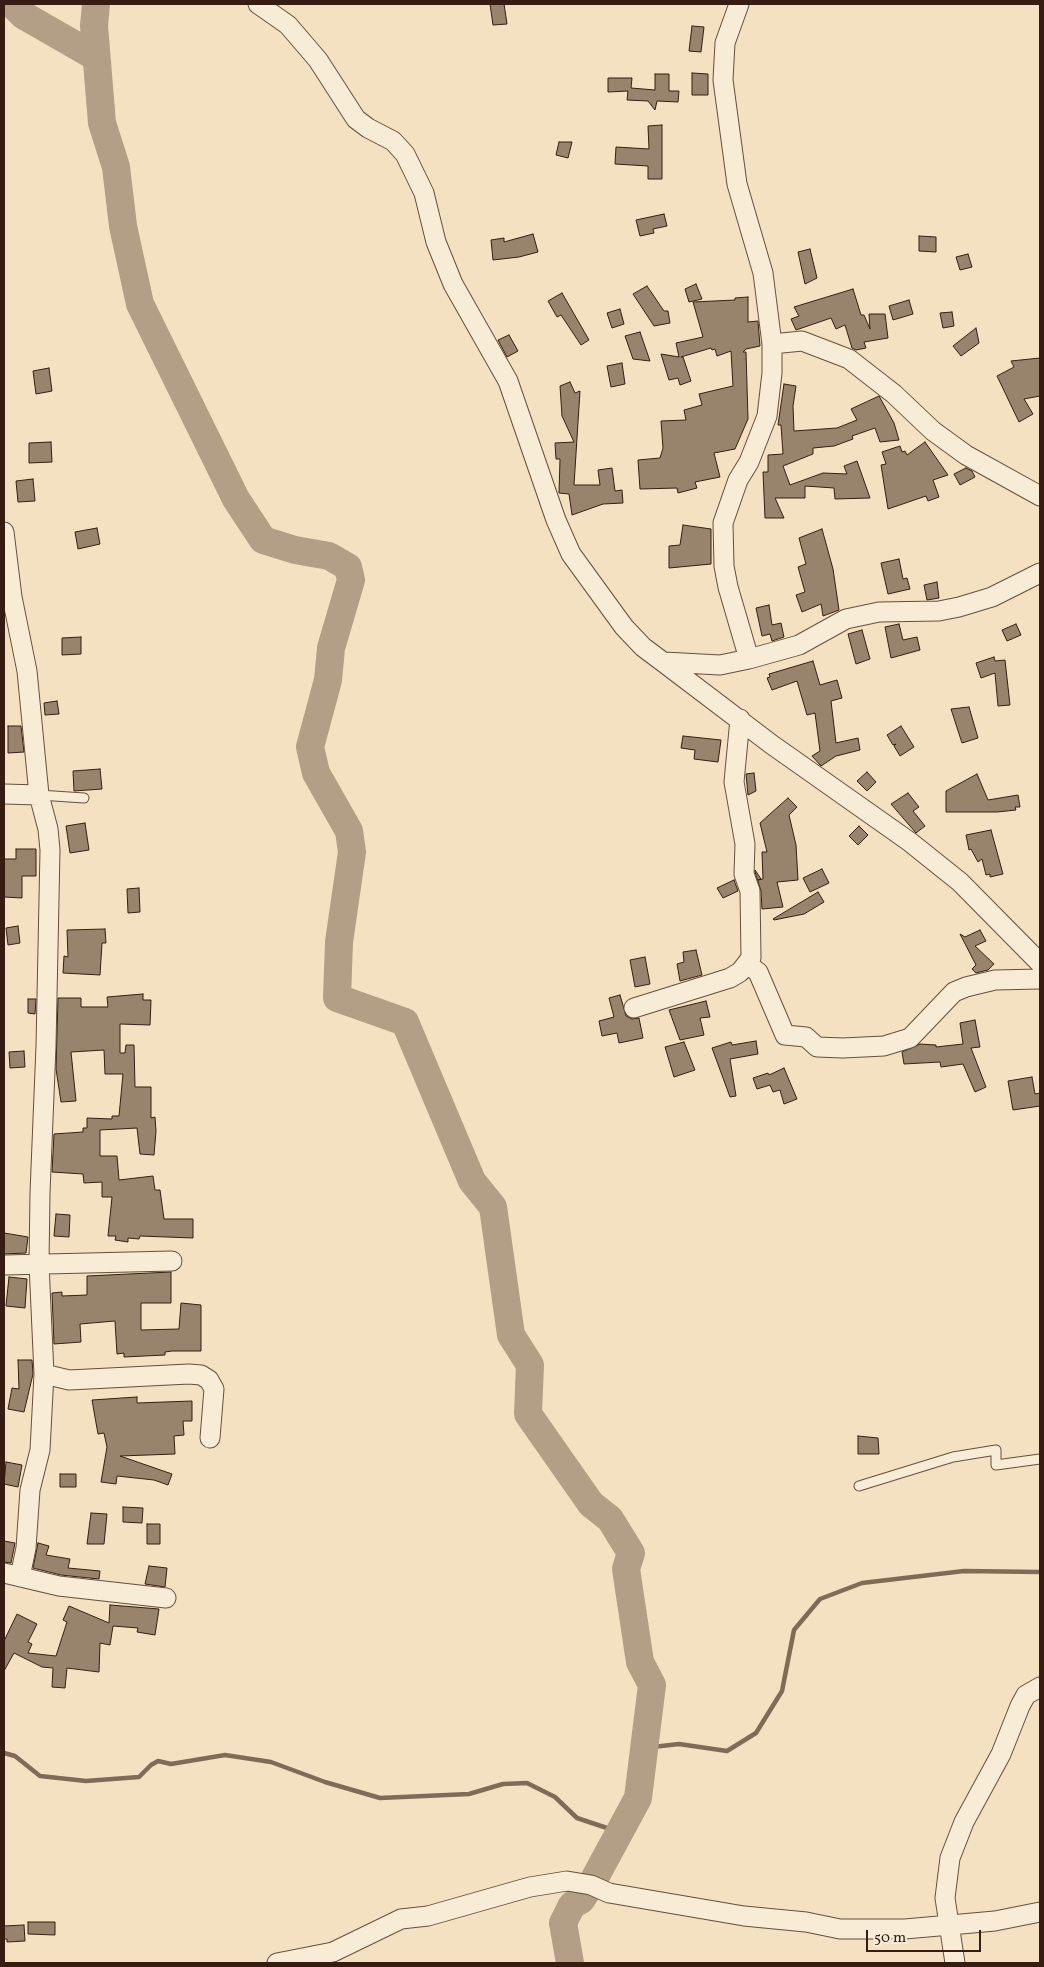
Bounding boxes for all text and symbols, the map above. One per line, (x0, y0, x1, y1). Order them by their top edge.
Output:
scale bar (869, 1920, 984, 1952)
text: 50 m (874, 1928, 906, 1949)

